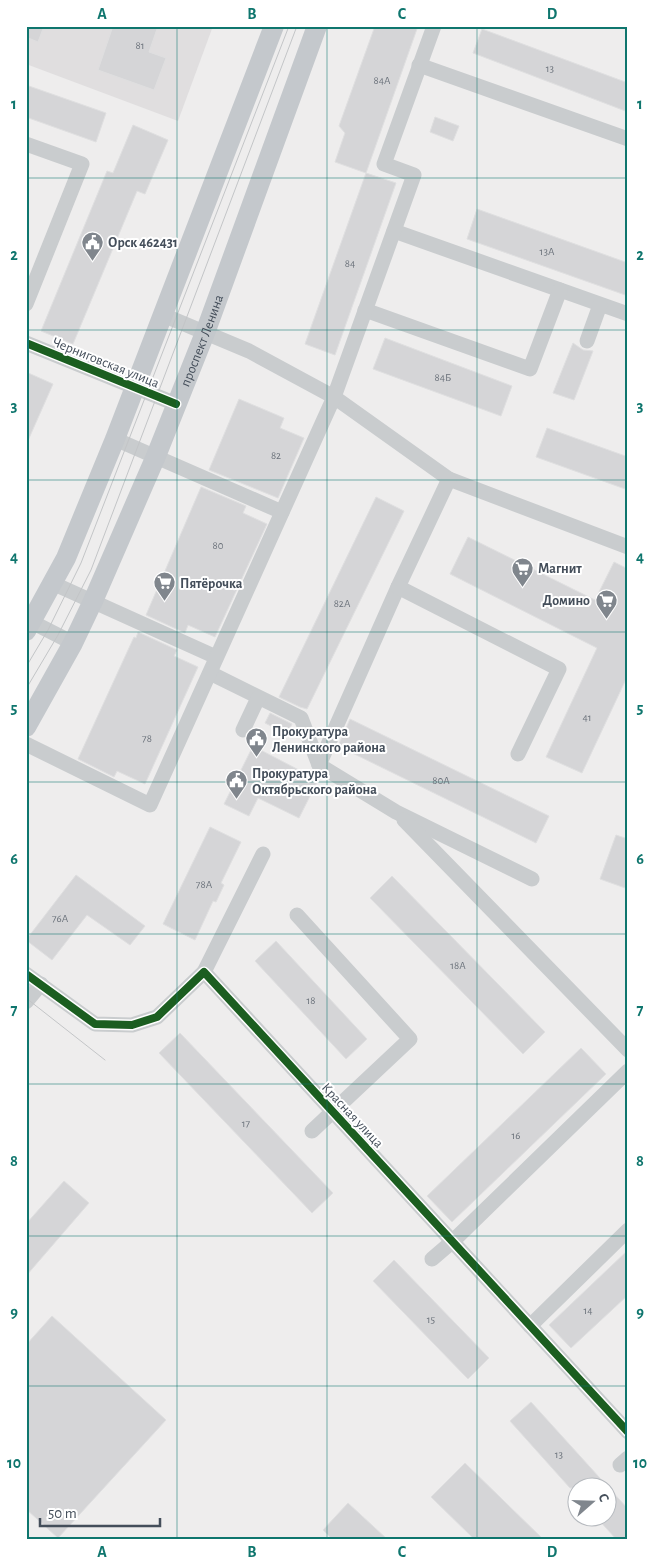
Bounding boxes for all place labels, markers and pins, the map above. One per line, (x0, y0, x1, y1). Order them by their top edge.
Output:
public building icon: Орск 462431 (80, 230, 104, 261)
place label: Орск 462431 (108, 236, 178, 250)
supermarket icon: Магнит (510, 556, 534, 587)
place label: Магнит (538, 562, 582, 576)
supermarket icon: Пятёрочка (152, 571, 176, 602)
place label: Пятёрочка (180, 577, 243, 591)
supermarket icon: Домино (594, 588, 618, 619)
place label: Домино (543, 594, 590, 608)
place label: Прокуратура Ленинского района (272, 725, 386, 755)
public building icon: Прокуратура Ленинского района (244, 727, 268, 758)
place label: Прокуратура Октябрьского района (252, 767, 377, 797)
public building icon: Прокуратура Октябрьского района (224, 769, 248, 800)

